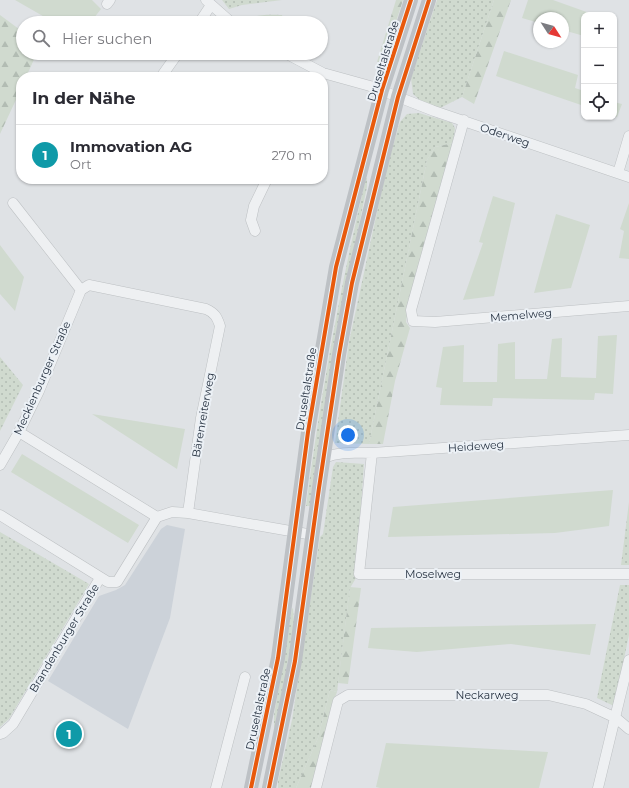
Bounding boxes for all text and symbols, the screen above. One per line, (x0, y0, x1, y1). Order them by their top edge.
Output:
north arrow (533, 12, 569, 48)
map controls (581, 12, 617, 120)
button: + (581, 12, 617, 48)
search box (16, 16, 328, 60)
street label: Druseltalstraße (364, 19, 402, 103)
icon: search (30, 27, 52, 49)
text: Hier suchen (62, 29, 152, 48)
button: − (581, 48, 617, 84)
button: locate (581, 84, 617, 120)
text: In der Nähe (32, 88, 136, 108)
street label: Oderweg (478, 120, 532, 150)
text: Immovation AG (70, 137, 192, 156)
text: 1 (42, 147, 48, 163)
text: 270 m (271, 147, 312, 163)
text: Ort (70, 156, 92, 172)
street label: Memelweg (489, 305, 553, 325)
street label: Mecklenburger Straße (11, 319, 74, 437)
street label: Druseltalstraße (293, 346, 320, 431)
street label: Bärenreiterweg (189, 371, 217, 459)
your location (338, 425, 358, 445)
street label: Heideweg (447, 437, 505, 455)
street label: Moselweg (405, 567, 461, 581)
street label: Brandenburger Straße (26, 581, 102, 695)
street label: Druseltalstraße (242, 666, 274, 751)
street label: Neckarweg (456, 688, 518, 702)
pin: 1 (56, 719, 82, 749)

